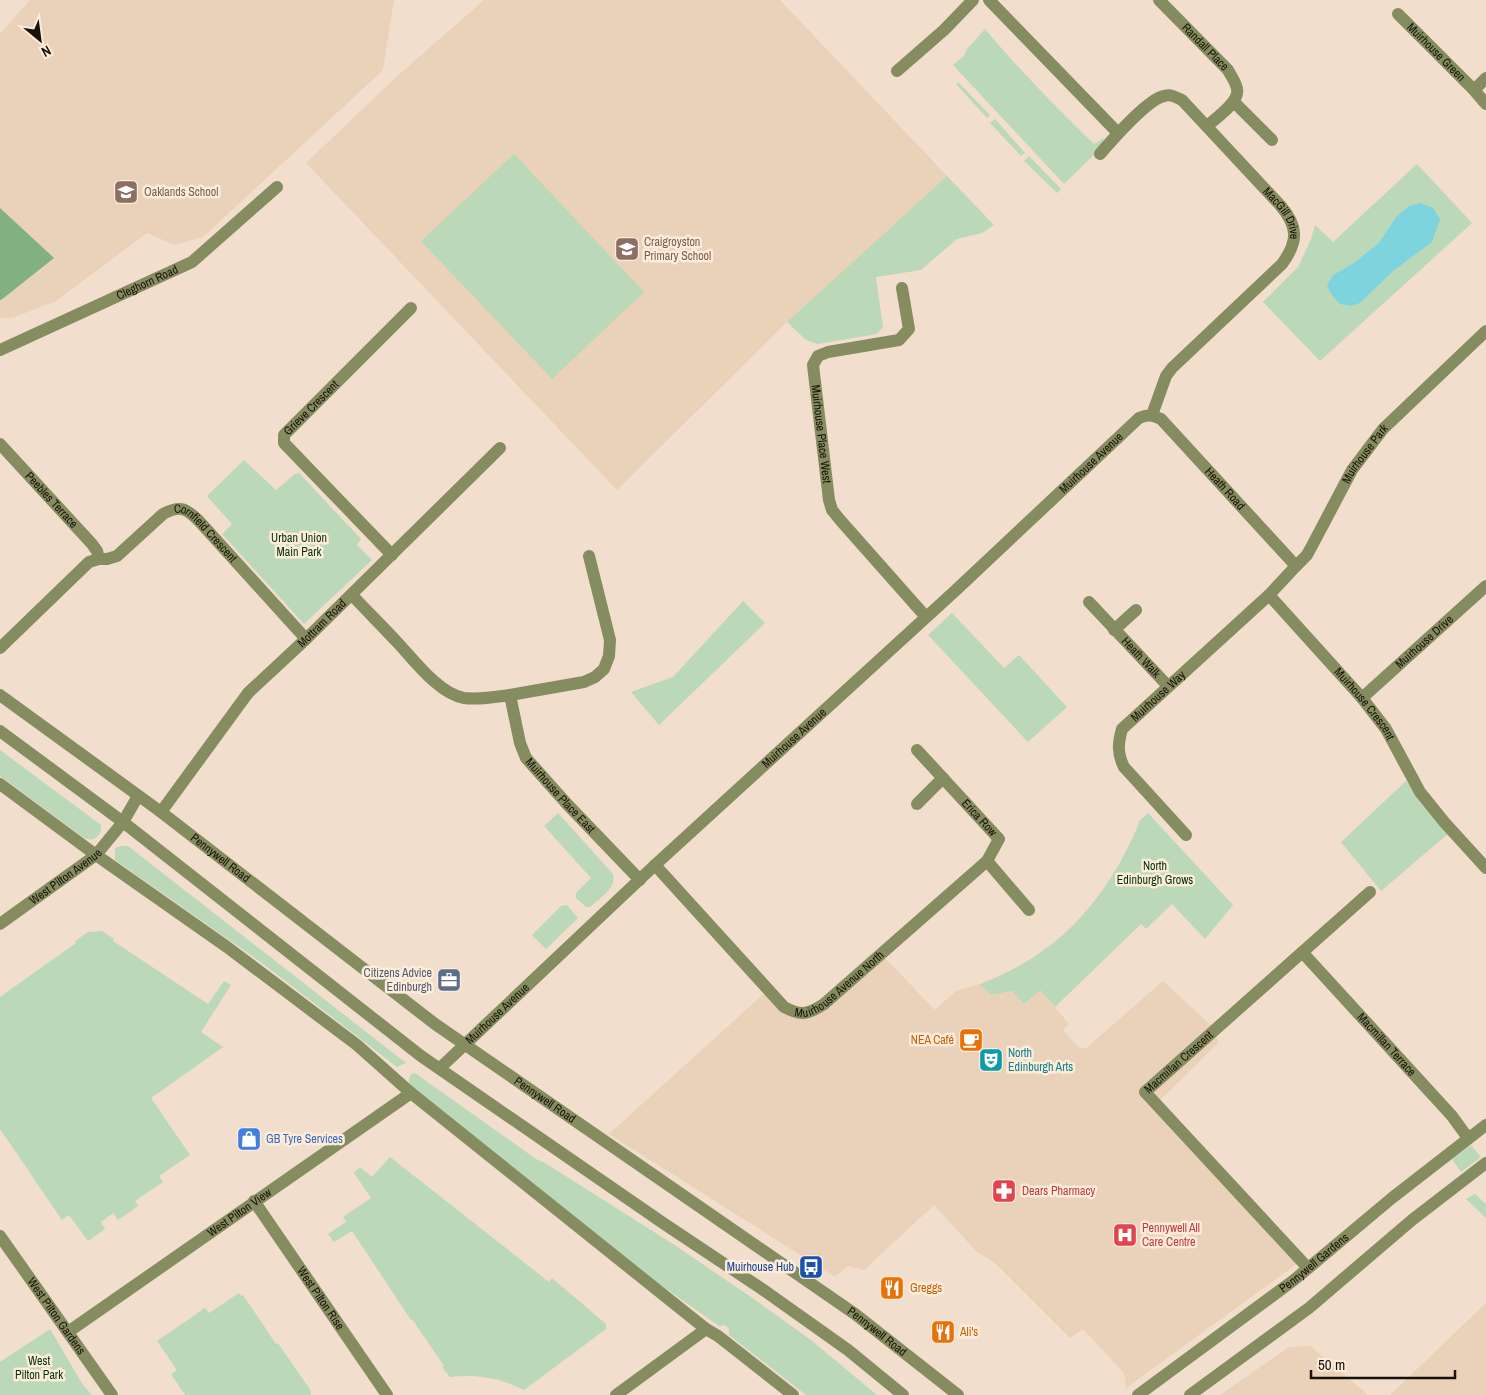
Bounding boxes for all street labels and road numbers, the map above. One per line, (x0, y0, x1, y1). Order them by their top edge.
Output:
street label: Muirhouse Green (1403, 19, 1469, 85)
street label: Randall Place (1178, 20, 1232, 74)
street label: MacGill Drive (1259, 184, 1302, 240)
street label: Cleghorn Road (114, 261, 181, 304)
street label: Grieve Crescent (280, 377, 342, 439)
street label: Muirhouse Place West (807, 384, 835, 484)
street label: Muirhouse Park (1338, 420, 1391, 486)
street label: Muirhouse Avenue (1056, 429, 1127, 497)
street label: Heath Road (1201, 464, 1249, 513)
street label: Peebles Terrace (22, 468, 81, 531)
street label: Cornfield Crescent (173, 501, 241, 566)
street label: Mottram Road (294, 596, 350, 651)
street label: Muirhouse Drive (1392, 611, 1457, 672)
street label: Heath Walk (1118, 633, 1164, 681)
street label: Muirhouse Crescent (1330, 664, 1399, 743)
street label: Muirhouse Way (1127, 667, 1189, 725)
street label: Muirhouse Avenue (758, 704, 830, 772)
street label: Muirhouse Place East (522, 755, 599, 837)
street label: Erica Row (958, 796, 1001, 840)
street label: Pennywell Road (187, 830, 253, 886)
street label: West Pilton Avenue (26, 846, 106, 908)
street label: Muirhouse Avenue North (793, 947, 887, 1021)
street label: Muirhouse Avenue (462, 980, 533, 1048)
street label: Macmillan Terrace (1354, 1009, 1420, 1080)
street label: Macmillan Crescent (1141, 1027, 1217, 1097)
street label: Pennywell Road (511, 1073, 579, 1127)
street label: West Pilton View (204, 1184, 275, 1240)
street label: Pennywell Gardens (1276, 1230, 1352, 1296)
street label: West Pilton Rise (293, 1264, 348, 1333)
street label: West Pilton Gardens (24, 1274, 89, 1358)
street label: Pennywell Road (844, 1303, 910, 1360)

